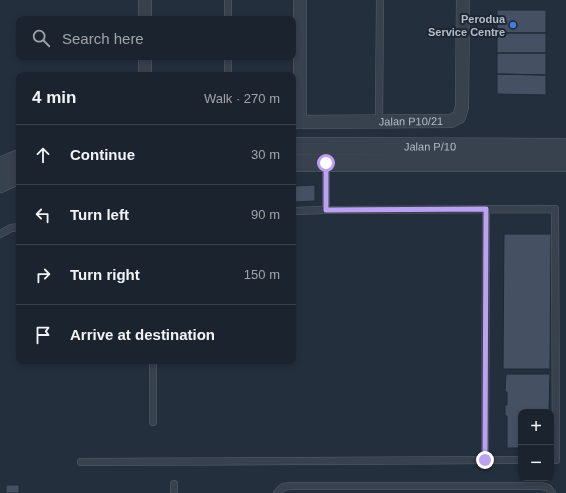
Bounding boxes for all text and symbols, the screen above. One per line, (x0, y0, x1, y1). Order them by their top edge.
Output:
place label: Perodua Service Centre (428, 13, 506, 38)
search box (16, 16, 296, 60)
marker: Perodua Service Centre (508, 20, 518, 30)
icon: search (30, 27, 52, 49)
text: Search here (62, 30, 144, 47)
text: 4 min (32, 88, 76, 107)
text: Walk · 270 m (204, 91, 280, 106)
street label: Jalan P10/21 (379, 115, 443, 127)
street label: Jalan P/10 (404, 140, 456, 153)
icon: ahead (32, 144, 54, 166)
text: Continue (70, 146, 135, 163)
text: 30 m (251, 147, 280, 162)
route start (317, 154, 335, 172)
icon: left (32, 204, 54, 226)
text: Turn left (70, 206, 129, 223)
text: 90 m (251, 207, 280, 222)
icon: right (32, 264, 54, 286)
text: Turn right (70, 266, 140, 283)
text: 150 m (244, 267, 280, 282)
icon: arrive (32, 324, 54, 346)
text: Arrive at destination (70, 326, 215, 343)
map controls (518, 409, 554, 481)
button: + (518, 409, 554, 445)
button: − (518, 445, 554, 481)
route end (476, 451, 494, 469)

